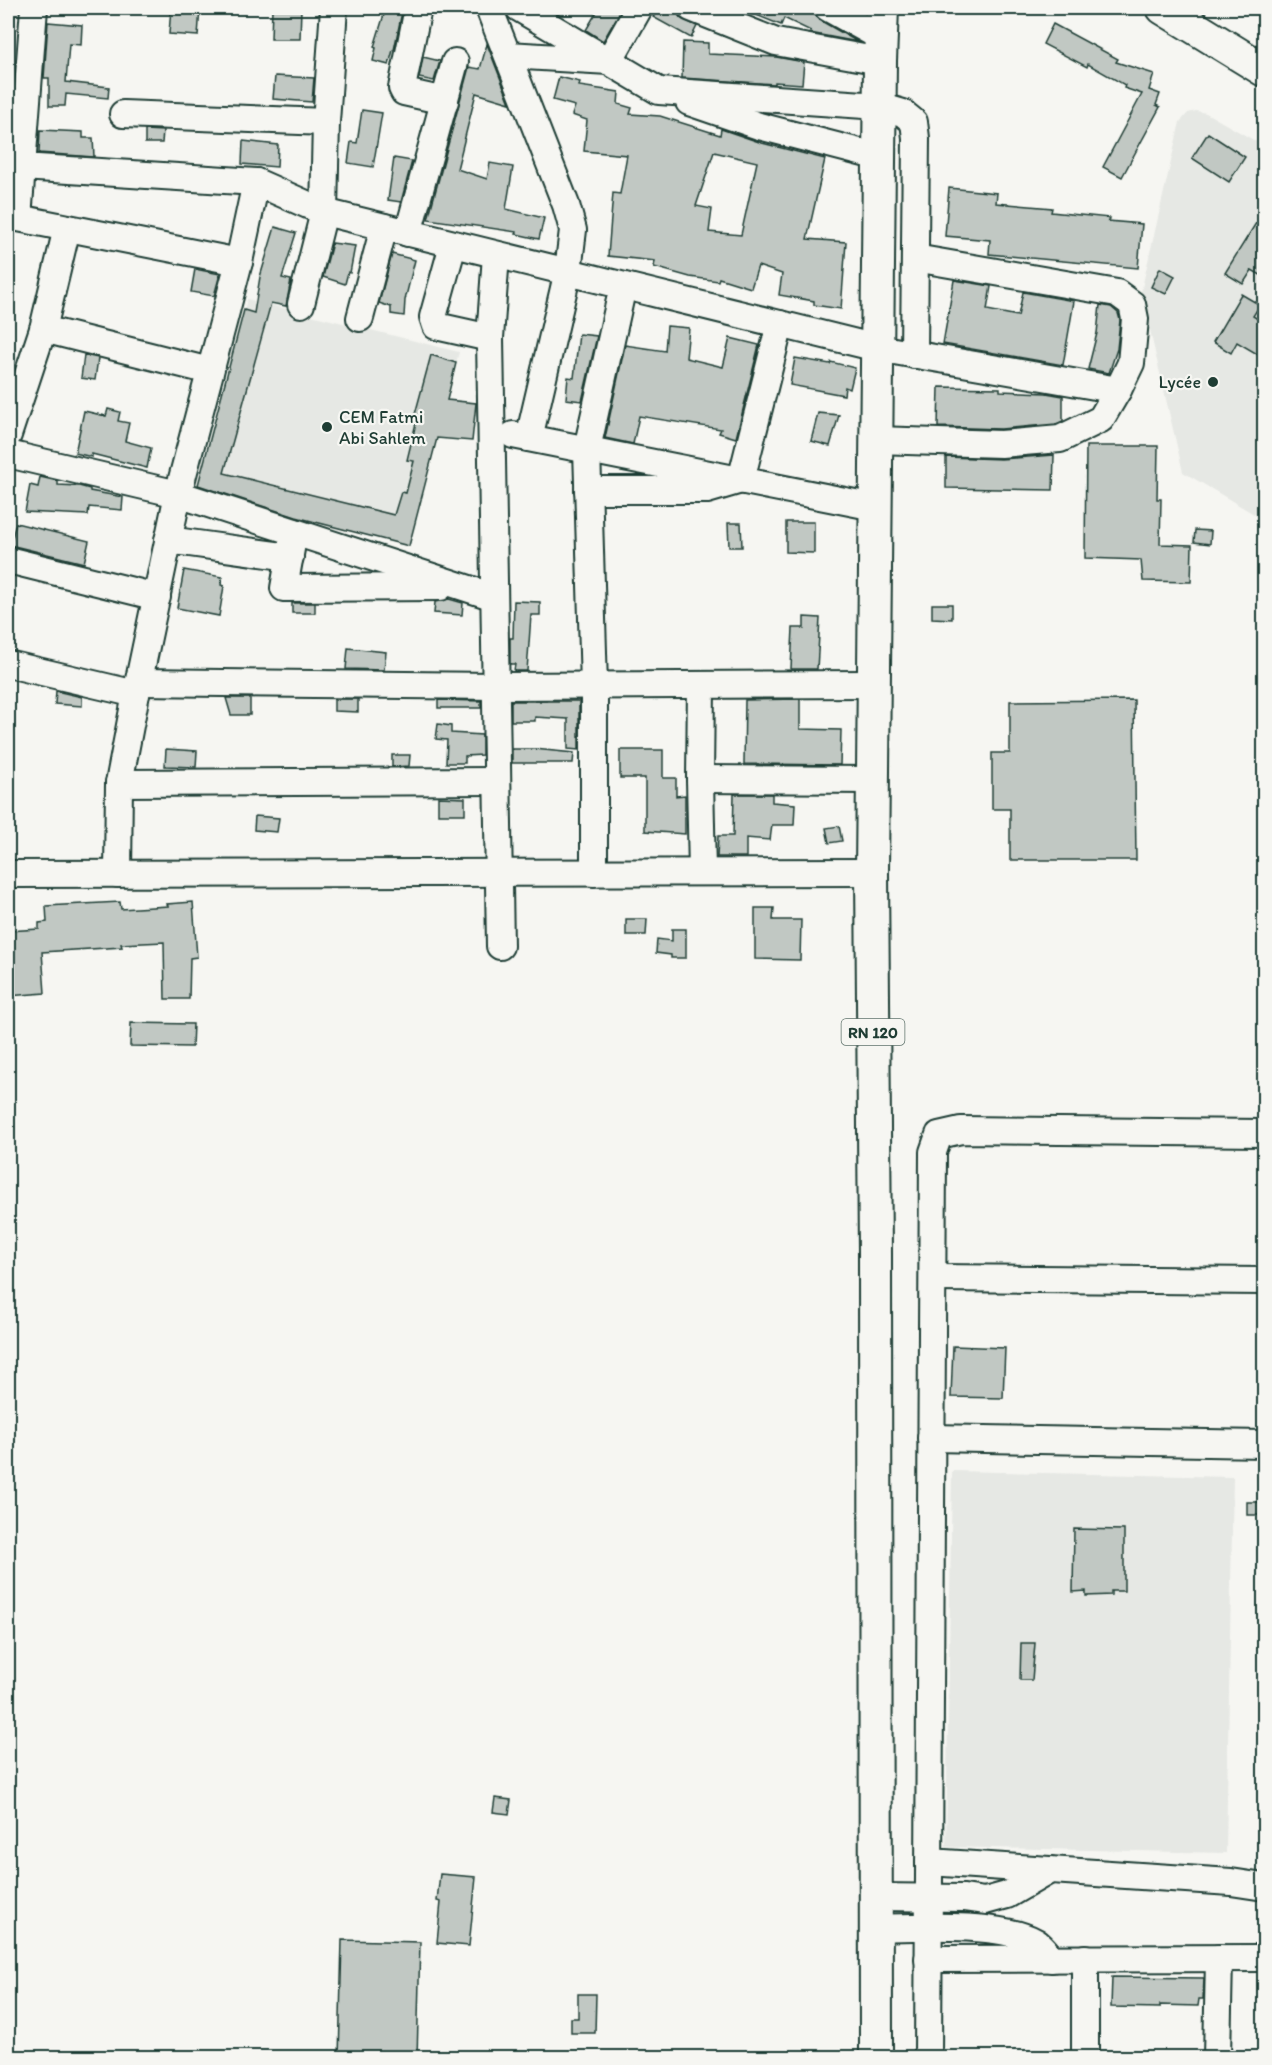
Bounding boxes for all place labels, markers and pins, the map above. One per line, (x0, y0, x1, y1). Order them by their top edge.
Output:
place label: Lycée (1158, 371, 1201, 393)
marker: Lycée (1206, 375, 1220, 389)
place label: CEM Fatmi Abi Sahlem (339, 406, 426, 449)
marker: CEM Fatmi Abi Sahlem (320, 420, 334, 434)

